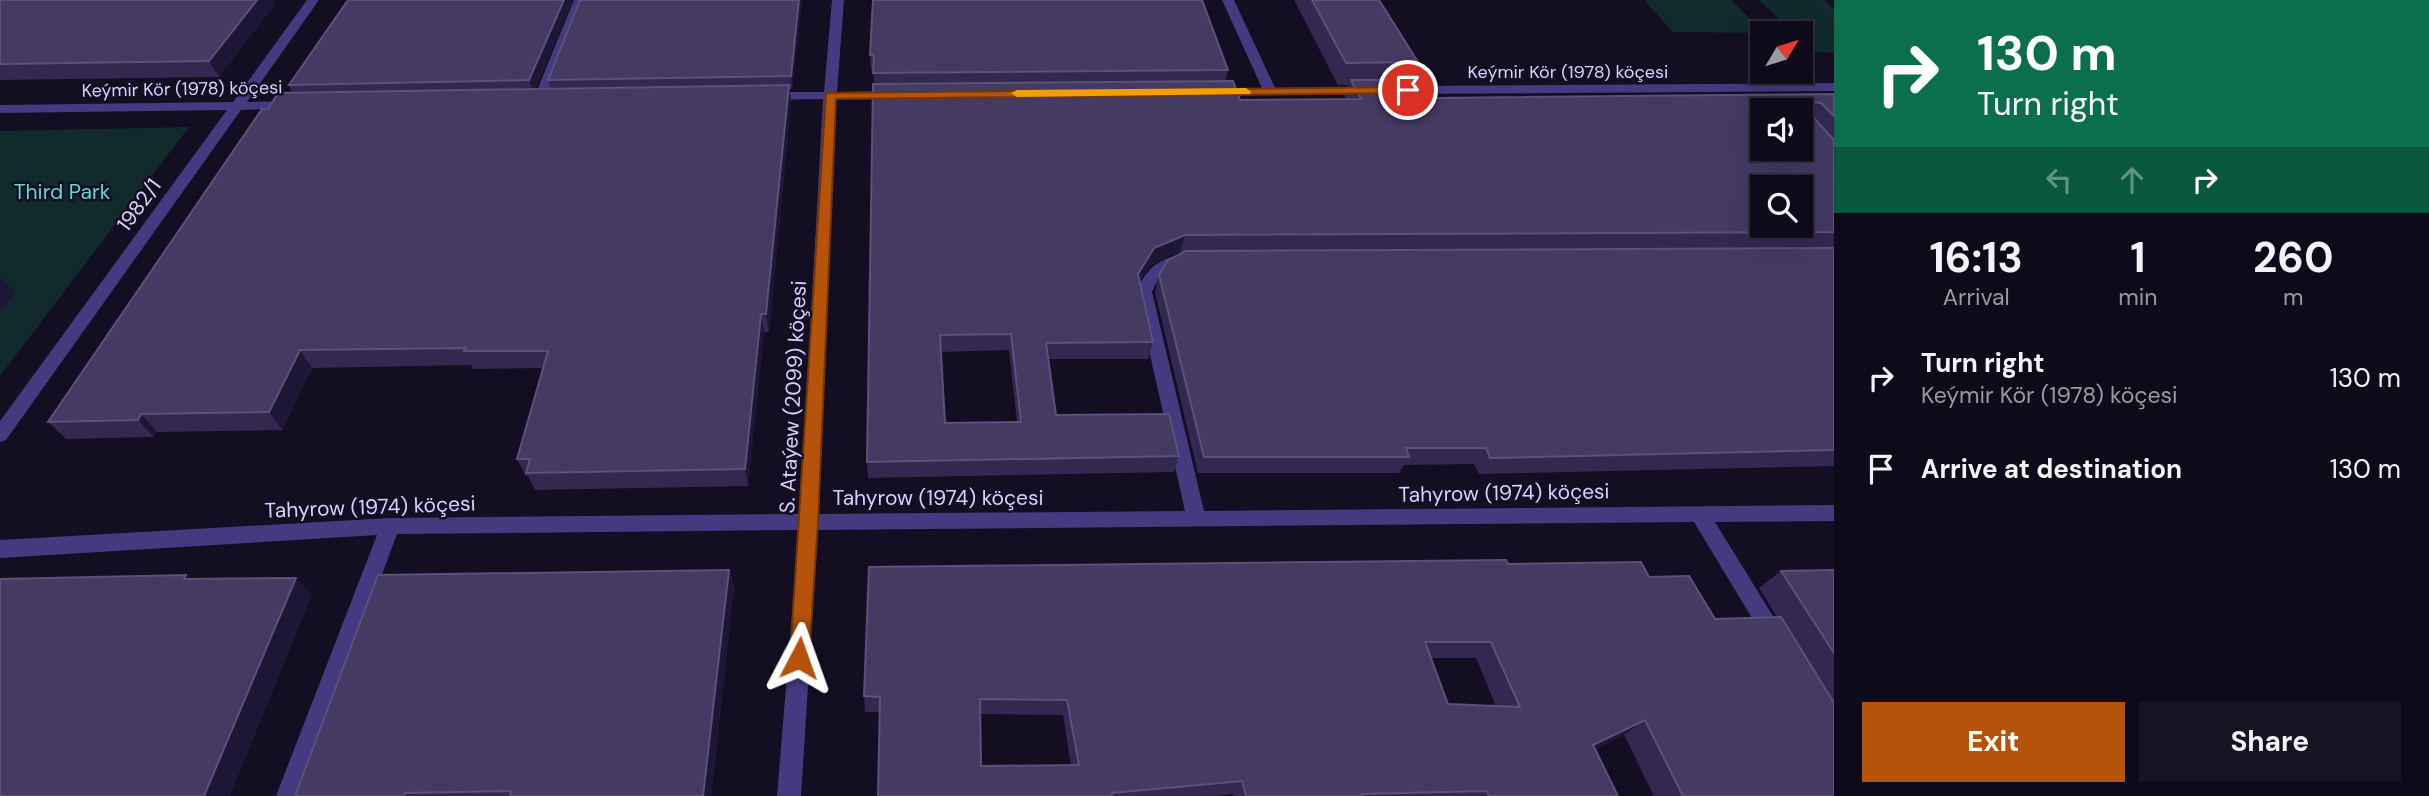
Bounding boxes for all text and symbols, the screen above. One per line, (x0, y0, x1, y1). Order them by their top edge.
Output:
north arrow (1750, 21, 1813, 84)
map controls (1750, 21, 1813, 238)
text: 130 m (1977, 21, 2117, 85)
icon: right (1862, 28, 1953, 119)
pin (1378, 60, 1438, 120)
street label: Keýmir Kör (1978) köçesi (1468, 60, 1668, 84)
icon: arrive (1389, 71, 1427, 109)
street label: Keýmir Kör (1978) köçesi (81, 75, 283, 103)
text: Turn right (1977, 83, 2119, 125)
button: sound (1750, 98, 1813, 161)
icon: left (2040, 161, 2078, 199)
icon: ahead (2113, 161, 2151, 199)
icon: right (2186, 161, 2224, 199)
street label: 1982/1 (110, 173, 168, 237)
button: search (1750, 175, 1813, 238)
park label: Third Park (14, 178, 111, 206)
text: 16:13 (1930, 230, 2023, 285)
text: 1 (2130, 230, 2146, 285)
text: 260 (2253, 230, 2333, 285)
street label: S. Ataýew (2099) köçesi (773, 280, 813, 514)
text: Arrival (1943, 282, 2010, 312)
text: min (2118, 282, 2157, 312)
text: m (2283, 282, 2303, 312)
text: Turn right (1921, 346, 2045, 380)
icon: right (1862, 359, 1900, 397)
text: 130 m (2330, 361, 2401, 395)
text: Keýmir Kör (1978) köçesi (1921, 380, 2178, 410)
icon: arrive (1862, 450, 1900, 488)
text: Arrive at destination (1921, 452, 2182, 486)
text: 130 m (2330, 452, 2401, 486)
street label: Tahyrow (1974) köçesi (1398, 477, 1610, 509)
street label: Tahyrow (1974) köçesi (832, 484, 1044, 512)
street label: Tahyrow (1974) köçesi (264, 489, 476, 525)
position arrow (762, 621, 836, 695)
button: Exit (1862, 702, 2125, 782)
button: Share (2139, 702, 2401, 782)

